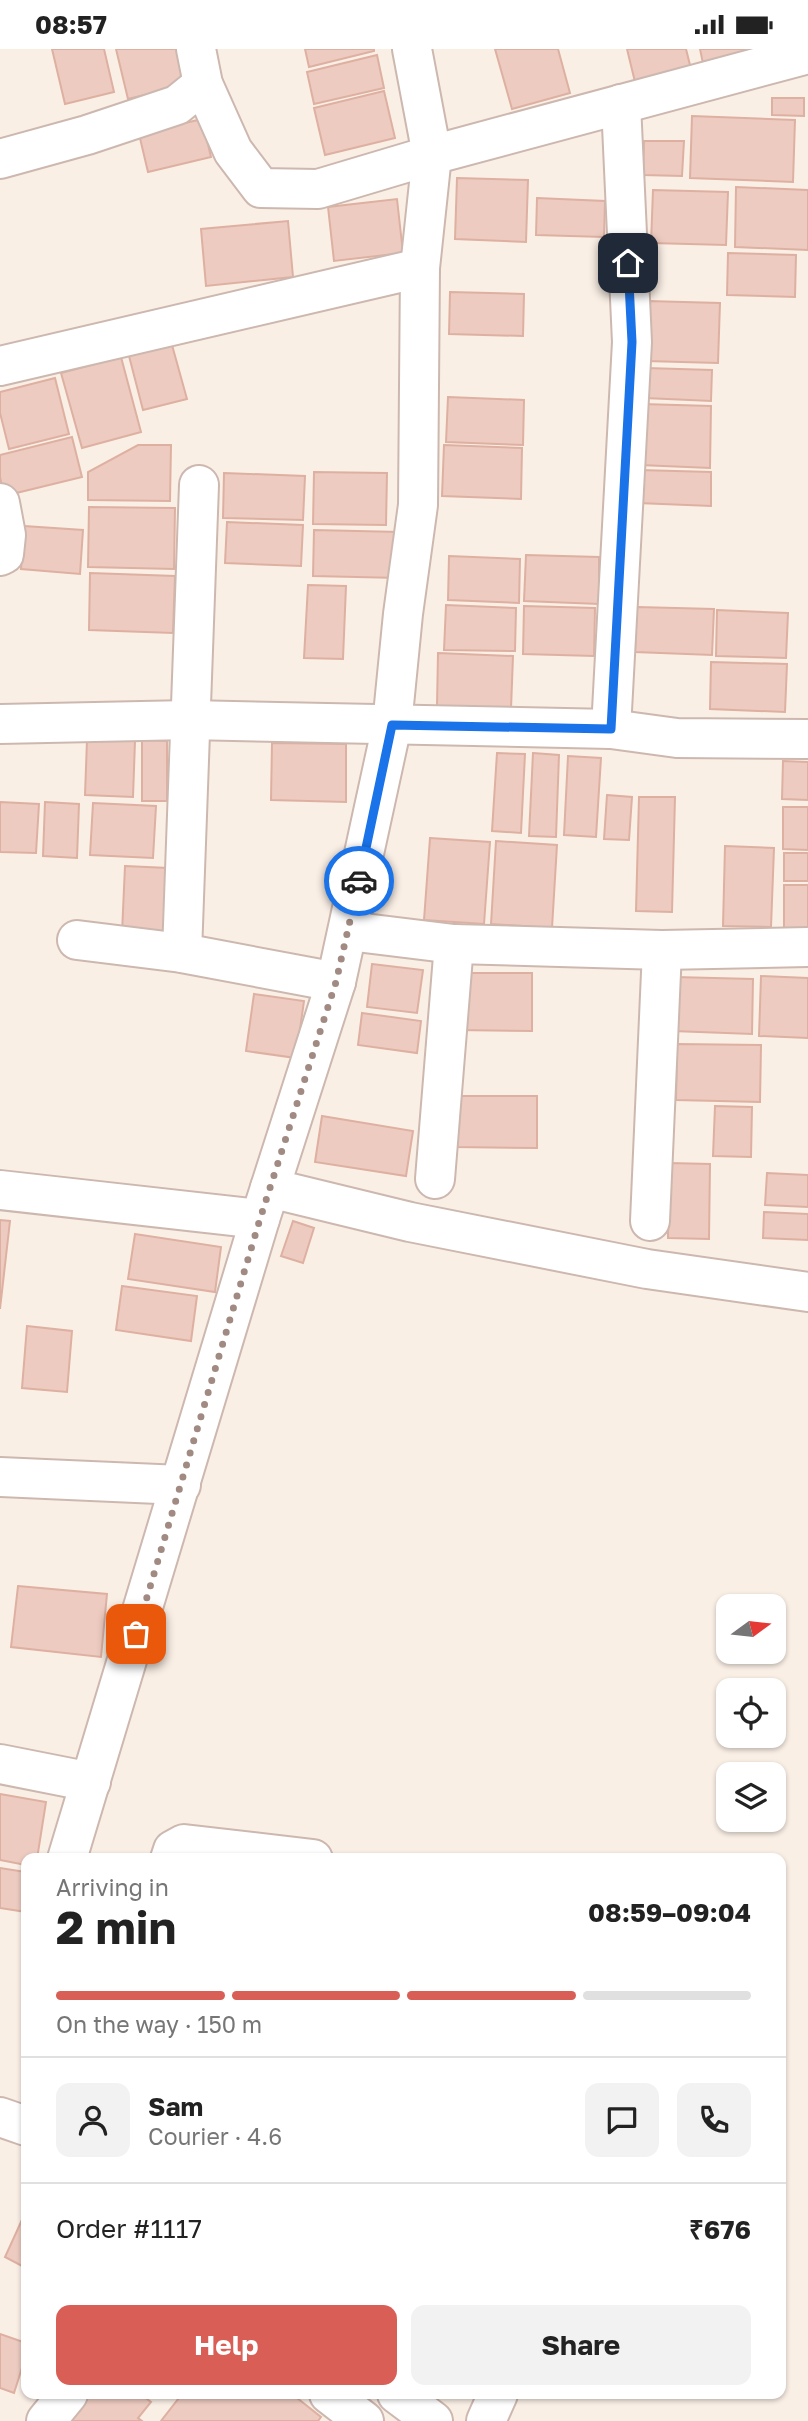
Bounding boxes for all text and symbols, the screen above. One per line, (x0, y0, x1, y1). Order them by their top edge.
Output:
text: 08:57 (35, 9, 107, 40)
pin (598, 233, 658, 293)
icon: home (609, 244, 647, 282)
courier (324, 846, 394, 916)
icon: car (340, 862, 378, 900)
north arrow (716, 1594, 786, 1664)
map controls (716, 1594, 786, 1832)
pin (106, 1604, 166, 1664)
icon: bag (117, 1615, 155, 1653)
button: locate (716, 1678, 786, 1748)
button: layers (716, 1762, 786, 1832)
text: Arriving in (56, 1873, 169, 1901)
text: 08:59–09:04 (588, 1897, 751, 1928)
text: 2 min (56, 1899, 176, 1954)
text: On the way · 150 m (56, 2010, 262, 2038)
button: person (56, 2083, 130, 2157)
button: chat (585, 2083, 659, 2157)
button: phone (677, 2083, 751, 2157)
text: Sam (148, 2091, 203, 2122)
text: Courier · 4.6 (148, 2122, 282, 2150)
text: Order #1117 (56, 2213, 202, 2244)
text: ₹676 (689, 2214, 751, 2245)
button: Help (56, 2305, 397, 2385)
button: Share (411, 2305, 751, 2385)

